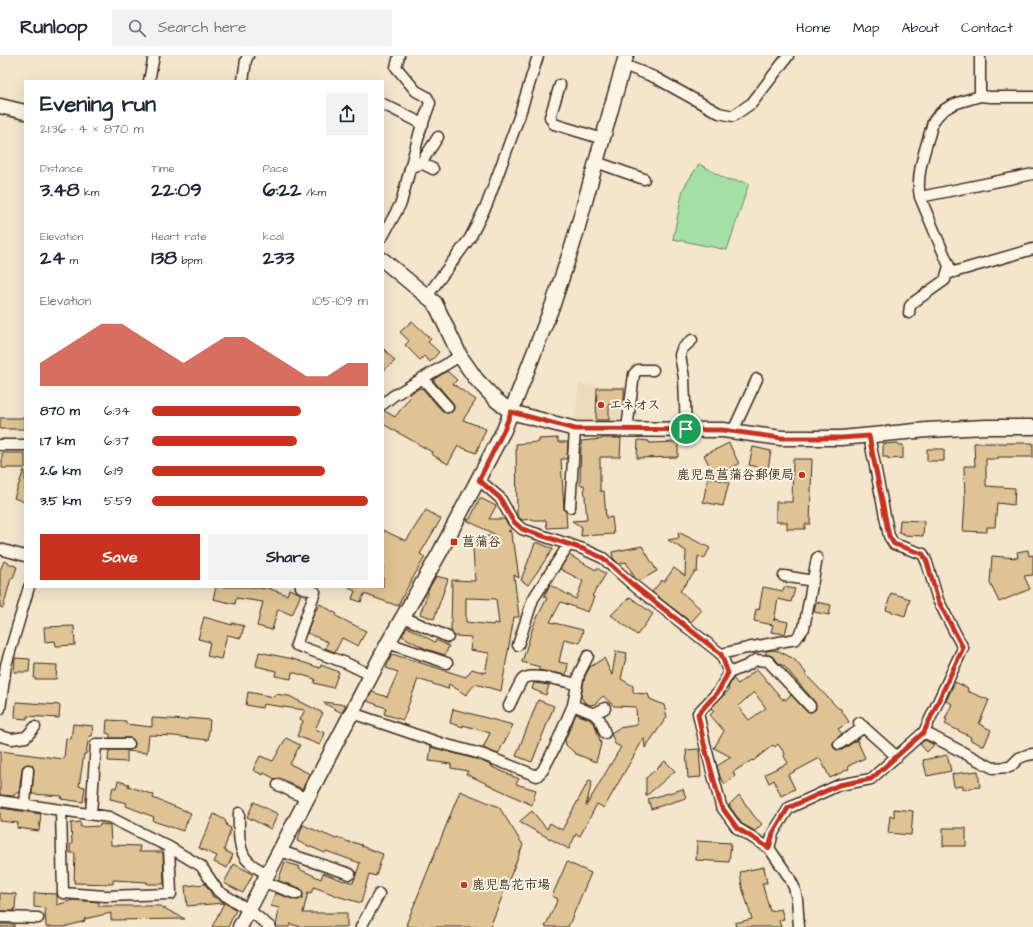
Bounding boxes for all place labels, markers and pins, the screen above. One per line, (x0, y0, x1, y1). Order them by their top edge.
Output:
place label: エネオス (609, 396, 660, 414)
marker: エネオス (596, 400, 606, 410)
pin (669, 412, 703, 446)
place label: 鹿児島菖蒲谷郵便局 (677, 466, 794, 484)
marker: 鹿児島菖蒲谷郵便局 (797, 470, 807, 480)
place label: 菖蒲谷 (462, 533, 501, 551)
marker: 菖蒲谷 (449, 537, 459, 547)
place label: 鹿児島花市場 (472, 876, 550, 894)
marker: 鹿児島花市場 (459, 880, 469, 890)

